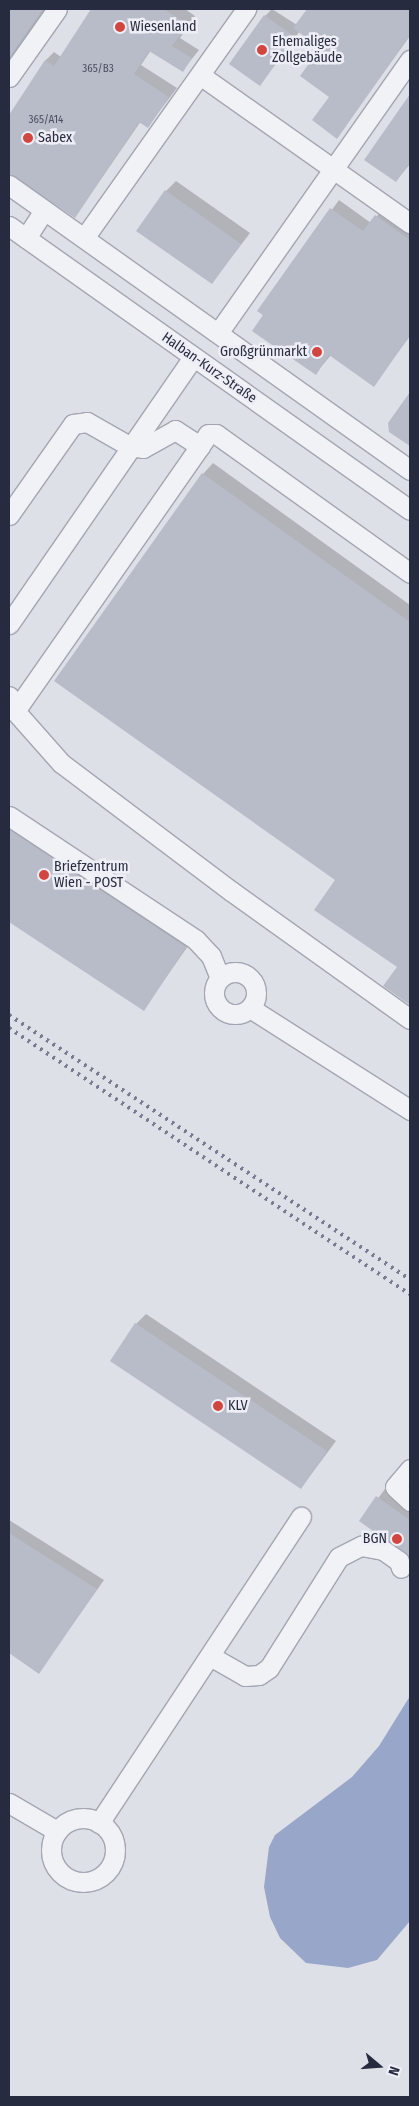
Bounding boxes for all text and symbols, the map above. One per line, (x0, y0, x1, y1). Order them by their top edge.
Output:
place label: Wiesenland (130, 19, 197, 35)
marker: Wiesenland (114, 21, 126, 33)
place label: Ehemaliges Zollgebäude (272, 34, 342, 66)
marker: Ehemaliges Zollgebäude (256, 44, 268, 56)
house number: 365/B3 (82, 62, 114, 76)
house number: 365/A14 (29, 113, 63, 127)
place label: Sabex (38, 130, 72, 146)
marker: Sabex (22, 132, 34, 144)
street label: Halban-Kurz-Straße (158, 329, 260, 407)
place label: Großgrünmarkt (220, 344, 307, 360)
marker: Großgrünmarkt (311, 346, 323, 358)
place label: Briefzentrum Wien - POST (54, 859, 128, 892)
marker: Briefzentrum Wien - POST (38, 869, 50, 881)
place label: KLV (228, 1398, 248, 1414)
marker: KLV (212, 1400, 224, 1412)
place label: BGN (363, 1531, 387, 1547)
marker: BGN (391, 1533, 403, 1545)
north arrow (354, 2041, 404, 2091)
text: N (384, 2064, 403, 2077)

